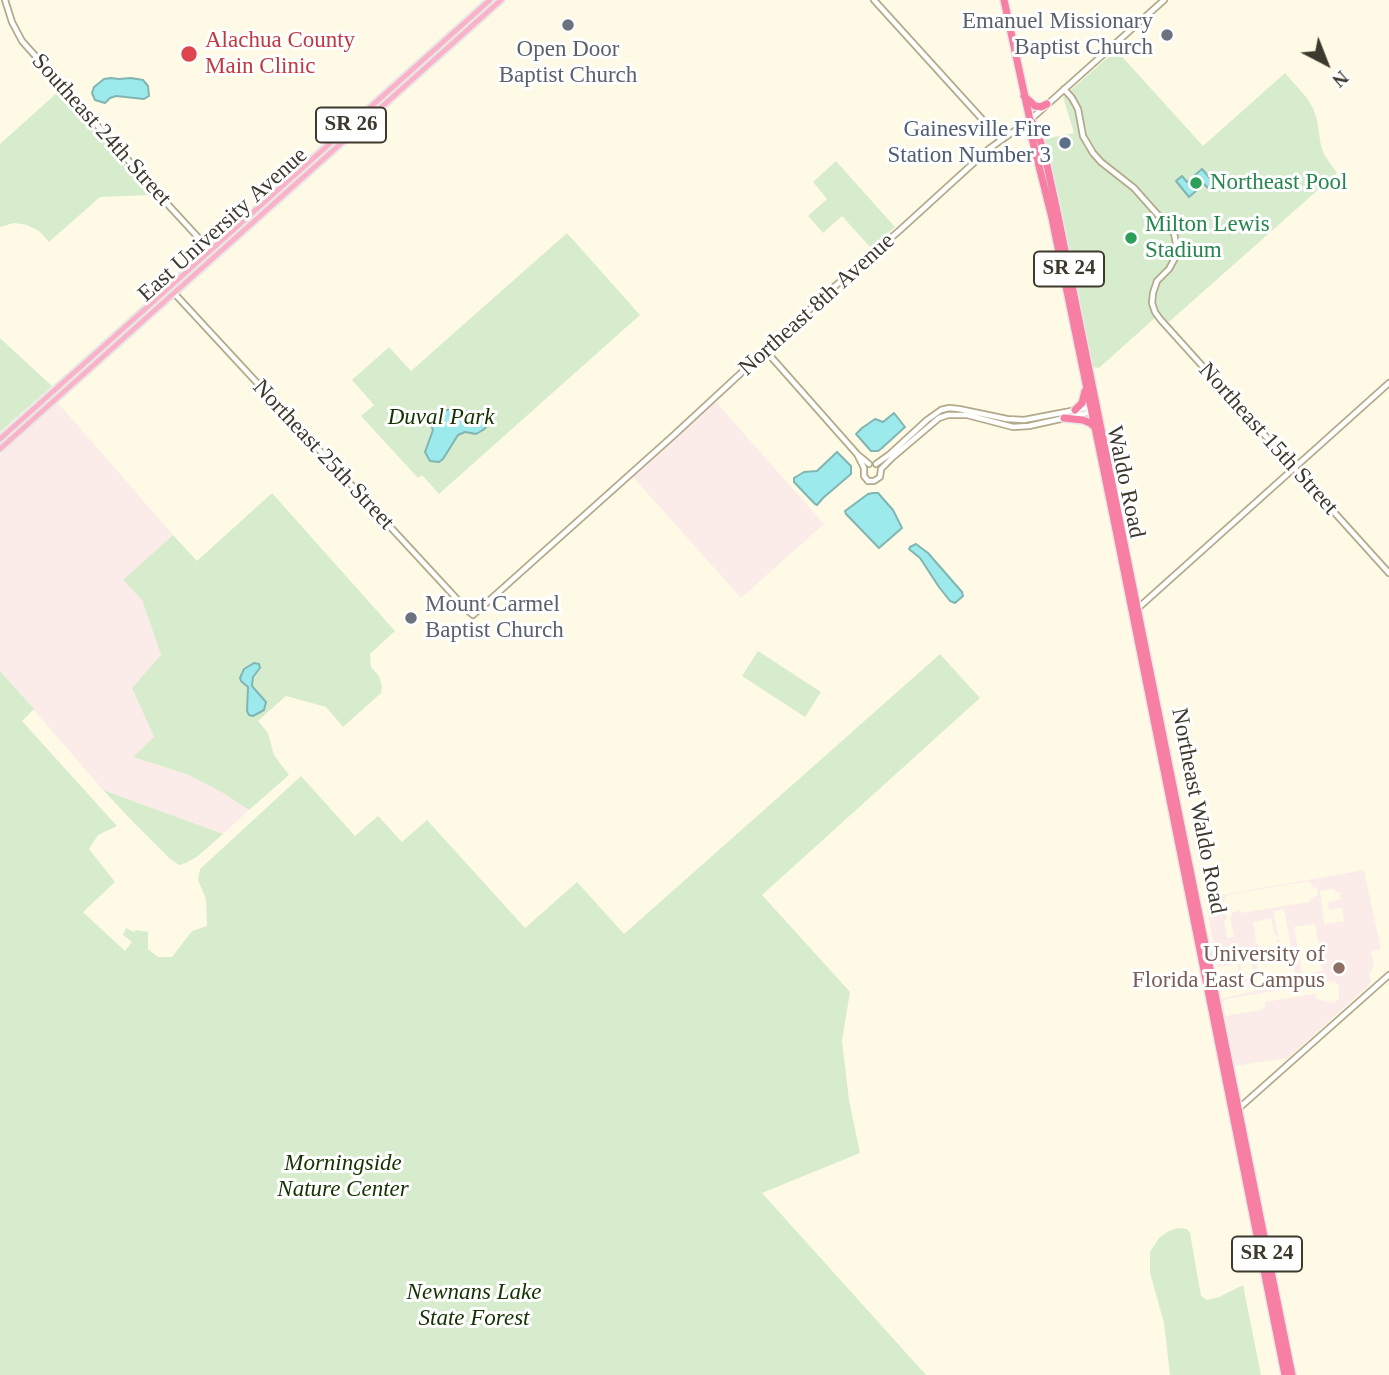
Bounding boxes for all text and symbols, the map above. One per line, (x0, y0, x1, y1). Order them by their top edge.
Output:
place label: Emanuel Missionary Baptist Church (962, 8, 1153, 62)
marker: Open Door Baptist Church (560, 17, 576, 33)
place label: Alachua County Main Clinic (205, 27, 355, 81)
marker: Emanuel Missionary Baptist Church (1159, 27, 1175, 43)
north arrow (1291, 28, 1361, 98)
place label: Open Door Baptist Church (499, 36, 637, 90)
marker: Alachua County Main Clinic (179, 44, 199, 64)
street label: Southeast 24th Street (25, 48, 177, 212)
text: N (1328, 67, 1353, 91)
road number: SR 26 (316, 108, 386, 142)
place label: Gainesville Fire Station Number 3 (887, 116, 1051, 170)
marker: Gainesville Fire Station Number 3 (1057, 135, 1073, 151)
street label: East University Avenue (133, 142, 313, 308)
place label: Northeast Pool (1210, 169, 1347, 197)
marker: Northeast Pool (1188, 175, 1204, 191)
place label: Milton Lewis Stadium (1145, 211, 1270, 265)
street label: Northeast 8th Avenue (733, 228, 901, 382)
marker: Milton Lewis Stadium (1123, 230, 1139, 246)
road number: SR 24 (1034, 252, 1104, 286)
street label: Northeast 15th Street (1192, 357, 1344, 521)
street label: Northeast 25th Street (246, 374, 400, 536)
park label: Duval Park (388, 404, 494, 432)
street label: Waldo Road (1100, 423, 1150, 541)
place label: Mount Carmel Baptist Church (425, 591, 564, 645)
marker: Mount Carmel Baptist Church (403, 610, 419, 626)
street label: Northeast Waldo Road (1165, 706, 1231, 916)
place label: University of Florida East Campus (1132, 941, 1325, 995)
marker: University of Florida East Campus (1331, 960, 1347, 976)
park label: Morningside Nature Center (277, 1150, 409, 1204)
road number: SR 24 (1232, 1236, 1302, 1272)
park label: Newnans Lake State Forest (407, 1279, 541, 1333)

